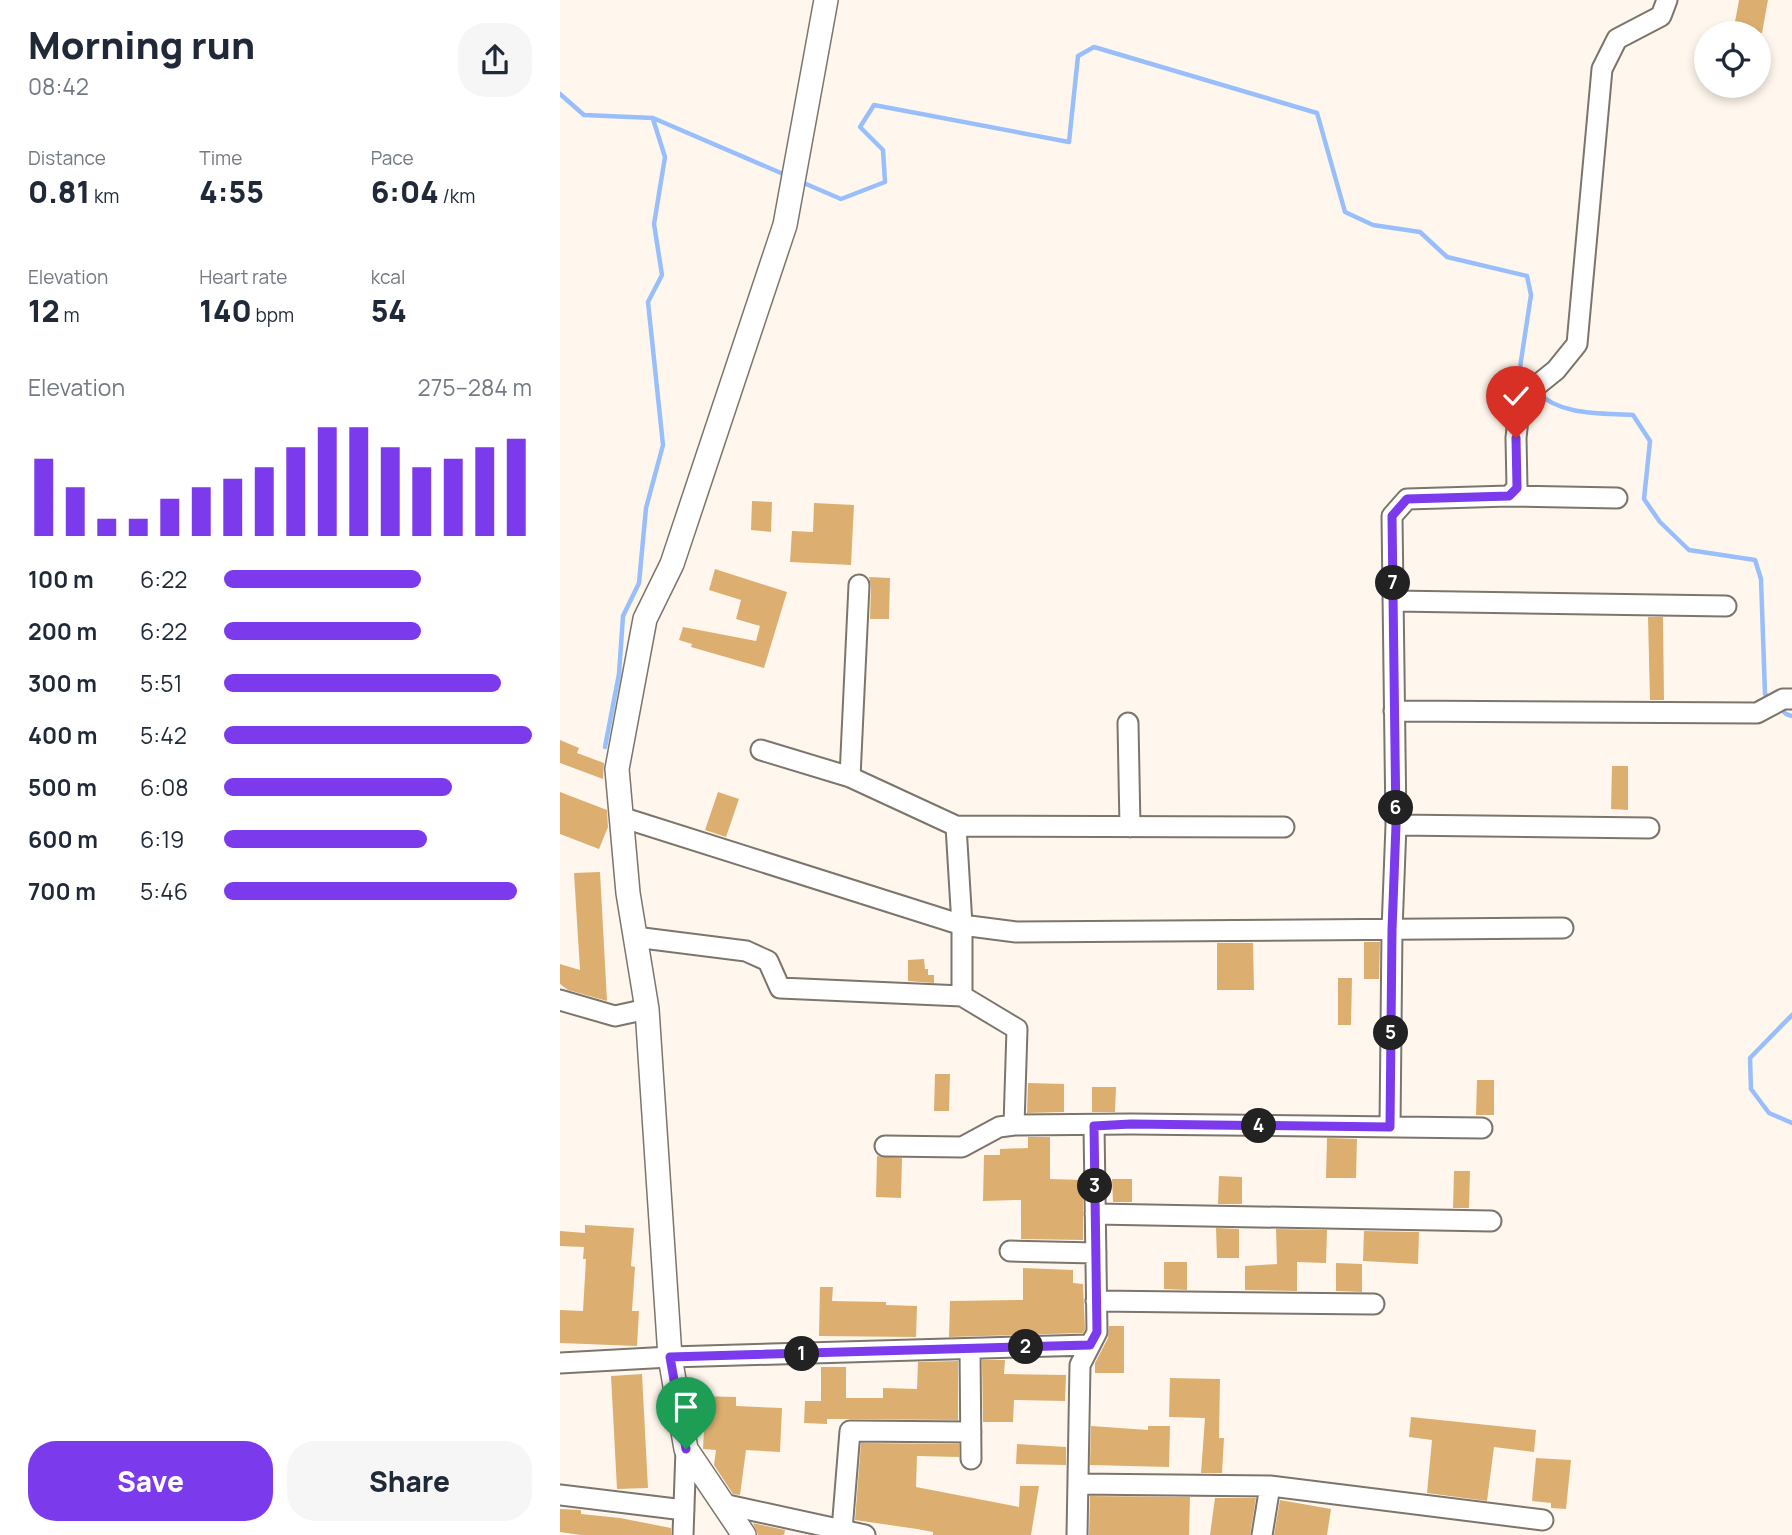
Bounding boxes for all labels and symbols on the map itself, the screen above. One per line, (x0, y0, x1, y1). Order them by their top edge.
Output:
pin (1486, 366, 1546, 438)
pin: 7 (1376, 566, 1410, 600)
pin: 6 (1378, 790, 1414, 826)
pin: 5 (1374, 1016, 1408, 1050)
pin: 4 (1242, 1108, 1276, 1144)
pin: 3 (1078, 1168, 1112, 1204)
pin: 2 (1008, 1330, 1044, 1364)
pin: 1 (784, 1336, 820, 1372)
pin (656, 1377, 716, 1449)

